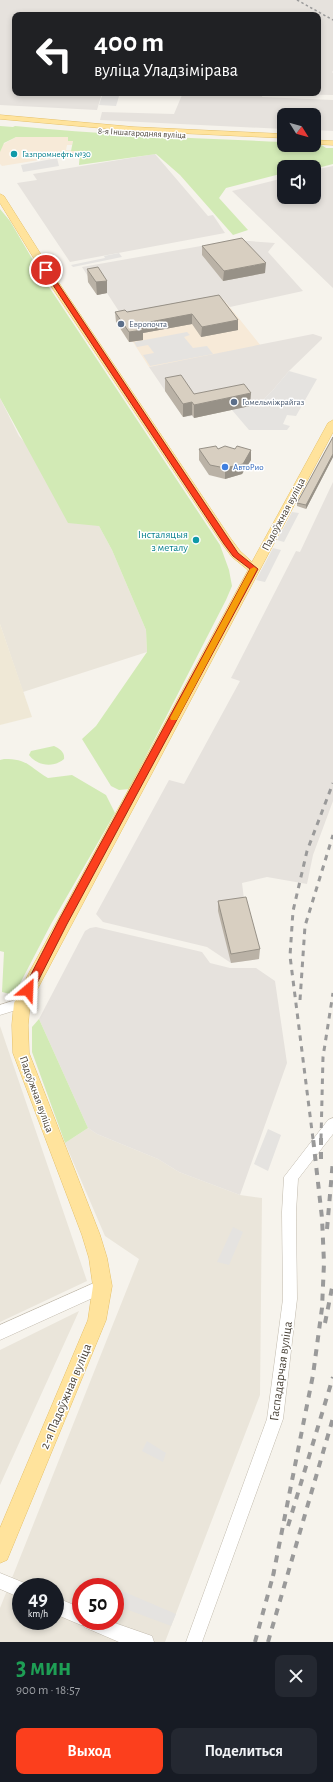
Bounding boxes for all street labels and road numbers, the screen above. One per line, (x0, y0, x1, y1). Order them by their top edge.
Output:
street label: 8-я Іншагародняя вуліца (98, 127, 186, 140)
street label: Падоўжная вуліца (260, 476, 307, 552)
street label: Падоўжная вуліца (18, 1054, 55, 1134)
street label: Гаспадарчая вуліца (268, 1320, 295, 1422)
street label: 2-я Падоўжная вуліца (38, 1342, 94, 1451)

